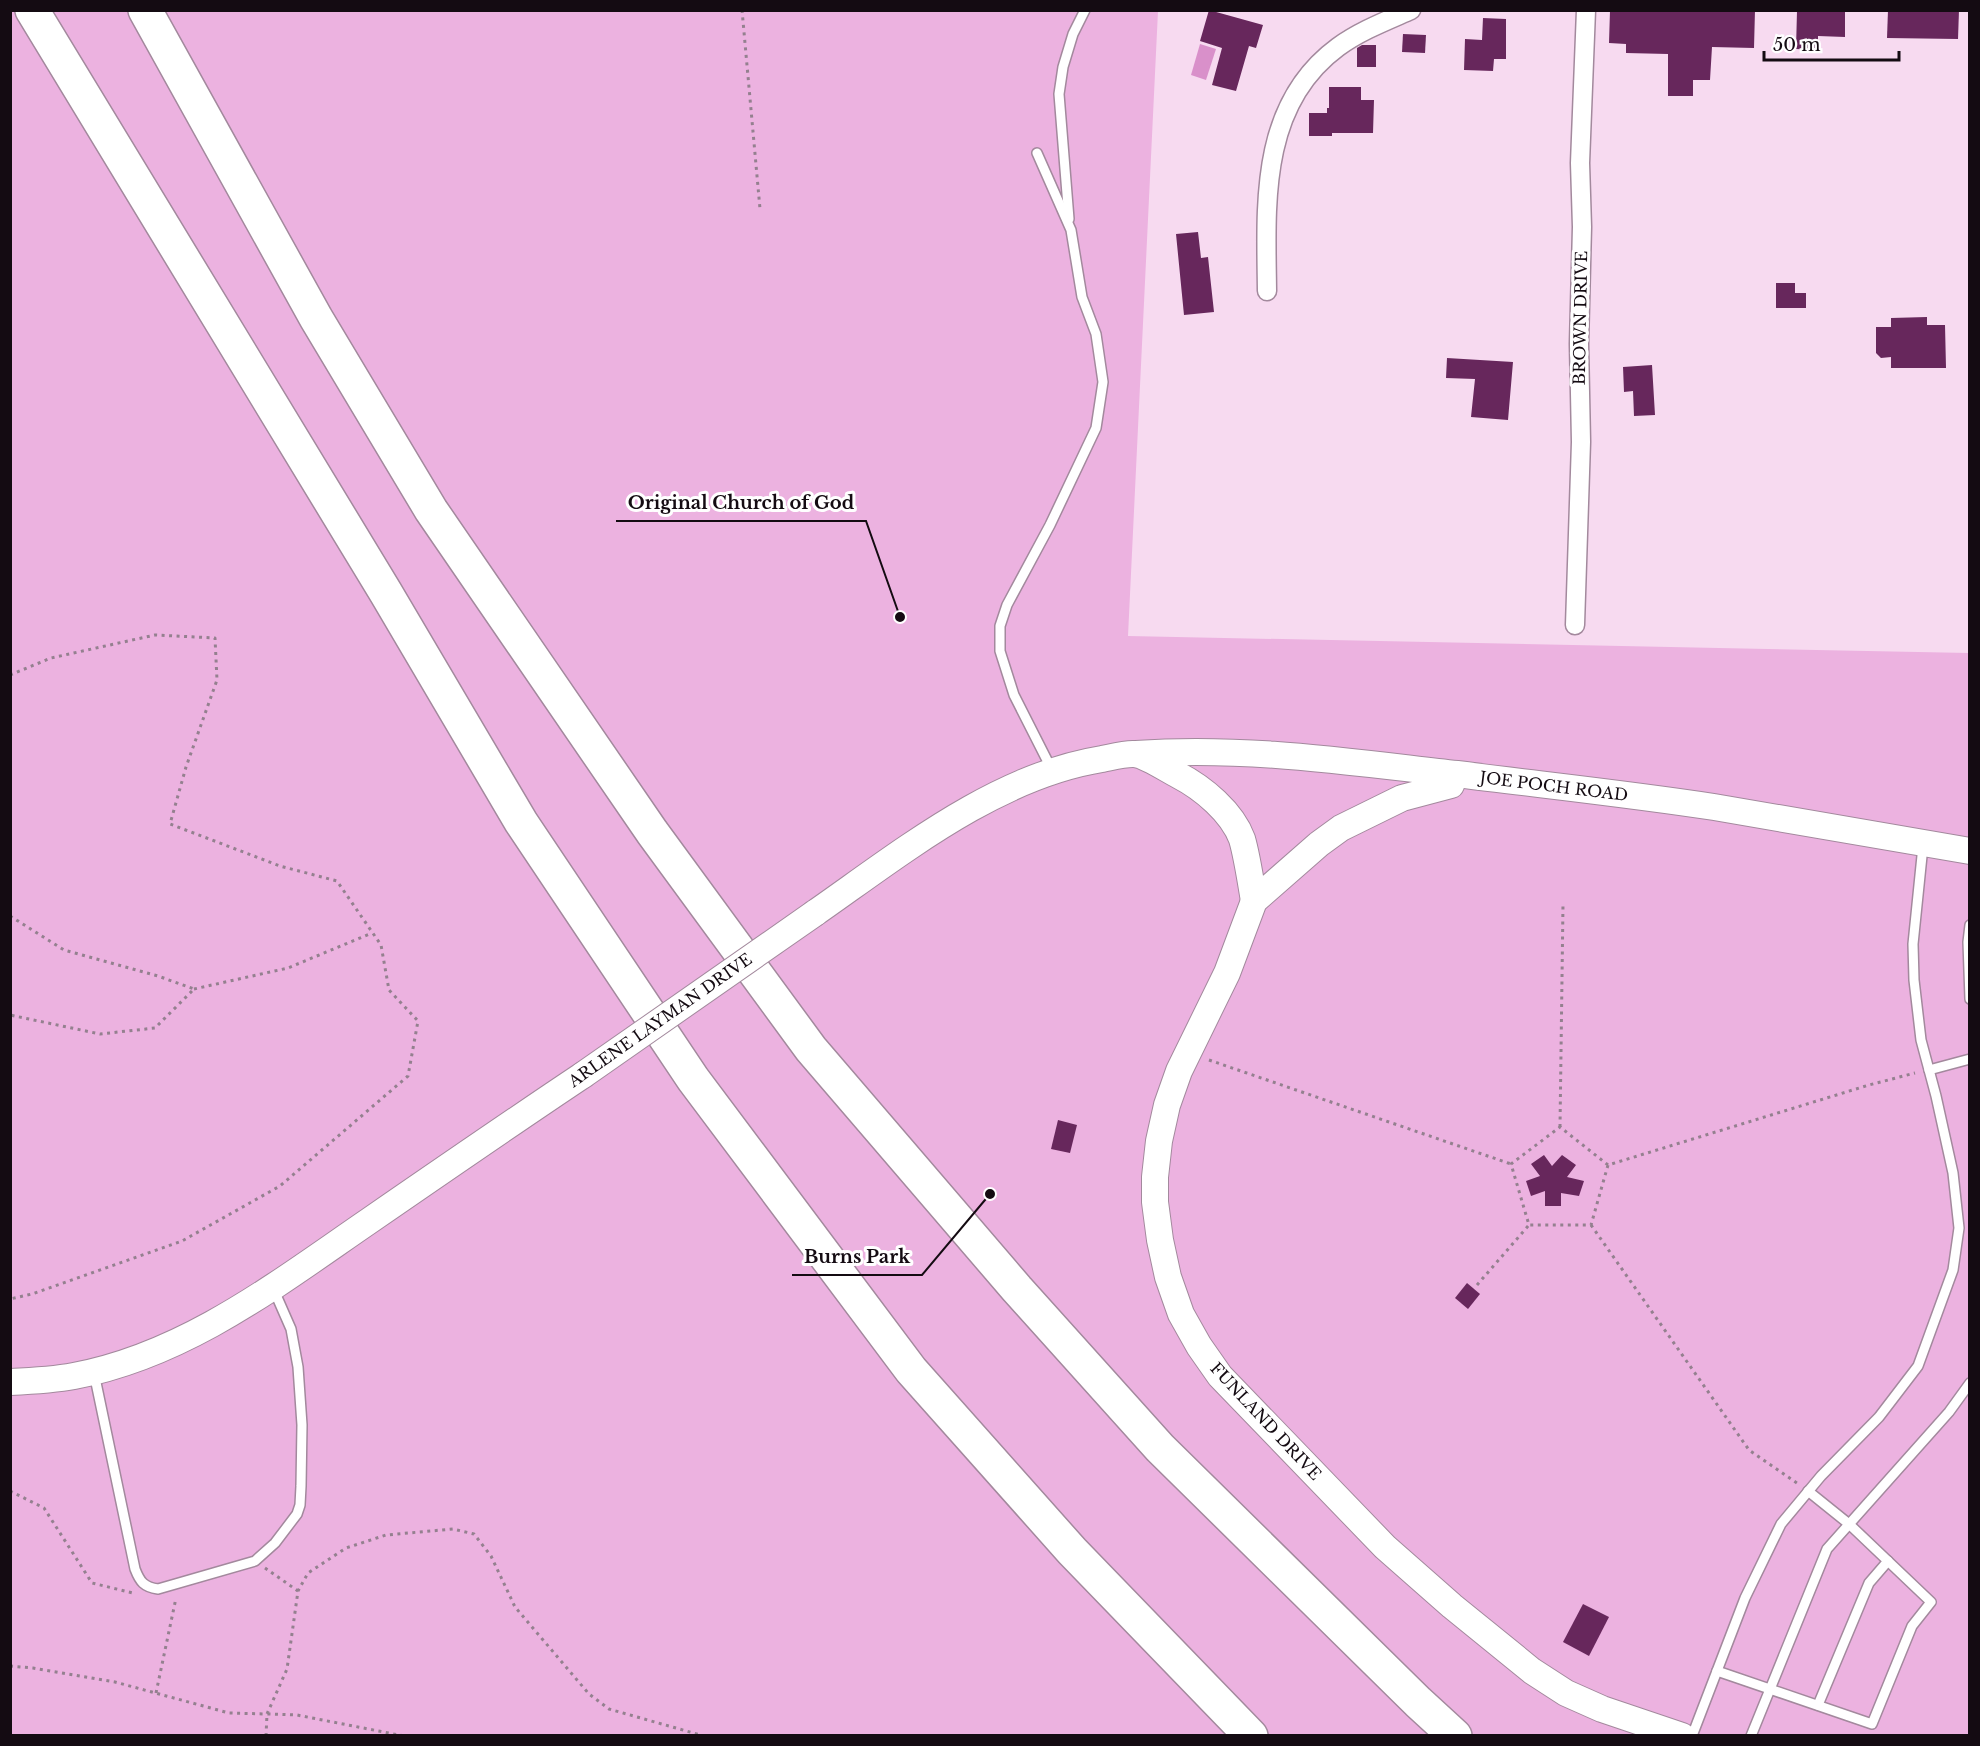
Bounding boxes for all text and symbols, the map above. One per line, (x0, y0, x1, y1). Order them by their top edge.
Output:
scale bar (1764, 24, 1899, 62)
text: 50 m (1773, 34, 1821, 56)
street label: BROWN DRIVE (1569, 251, 1591, 385)
callout: Original Church of God (616, 485, 866, 521)
text: Original Church of God (628, 492, 855, 514)
street label: JOE POCH ROAD (1477, 767, 1629, 805)
street label: ARLENE LAYMAN DRIVE (563, 949, 756, 1092)
callout: Burns Park (792, 1239, 922, 1275)
text: Burns Park (804, 1246, 911, 1268)
street label: FUNLAND DRIVE (1206, 1358, 1326, 1484)

